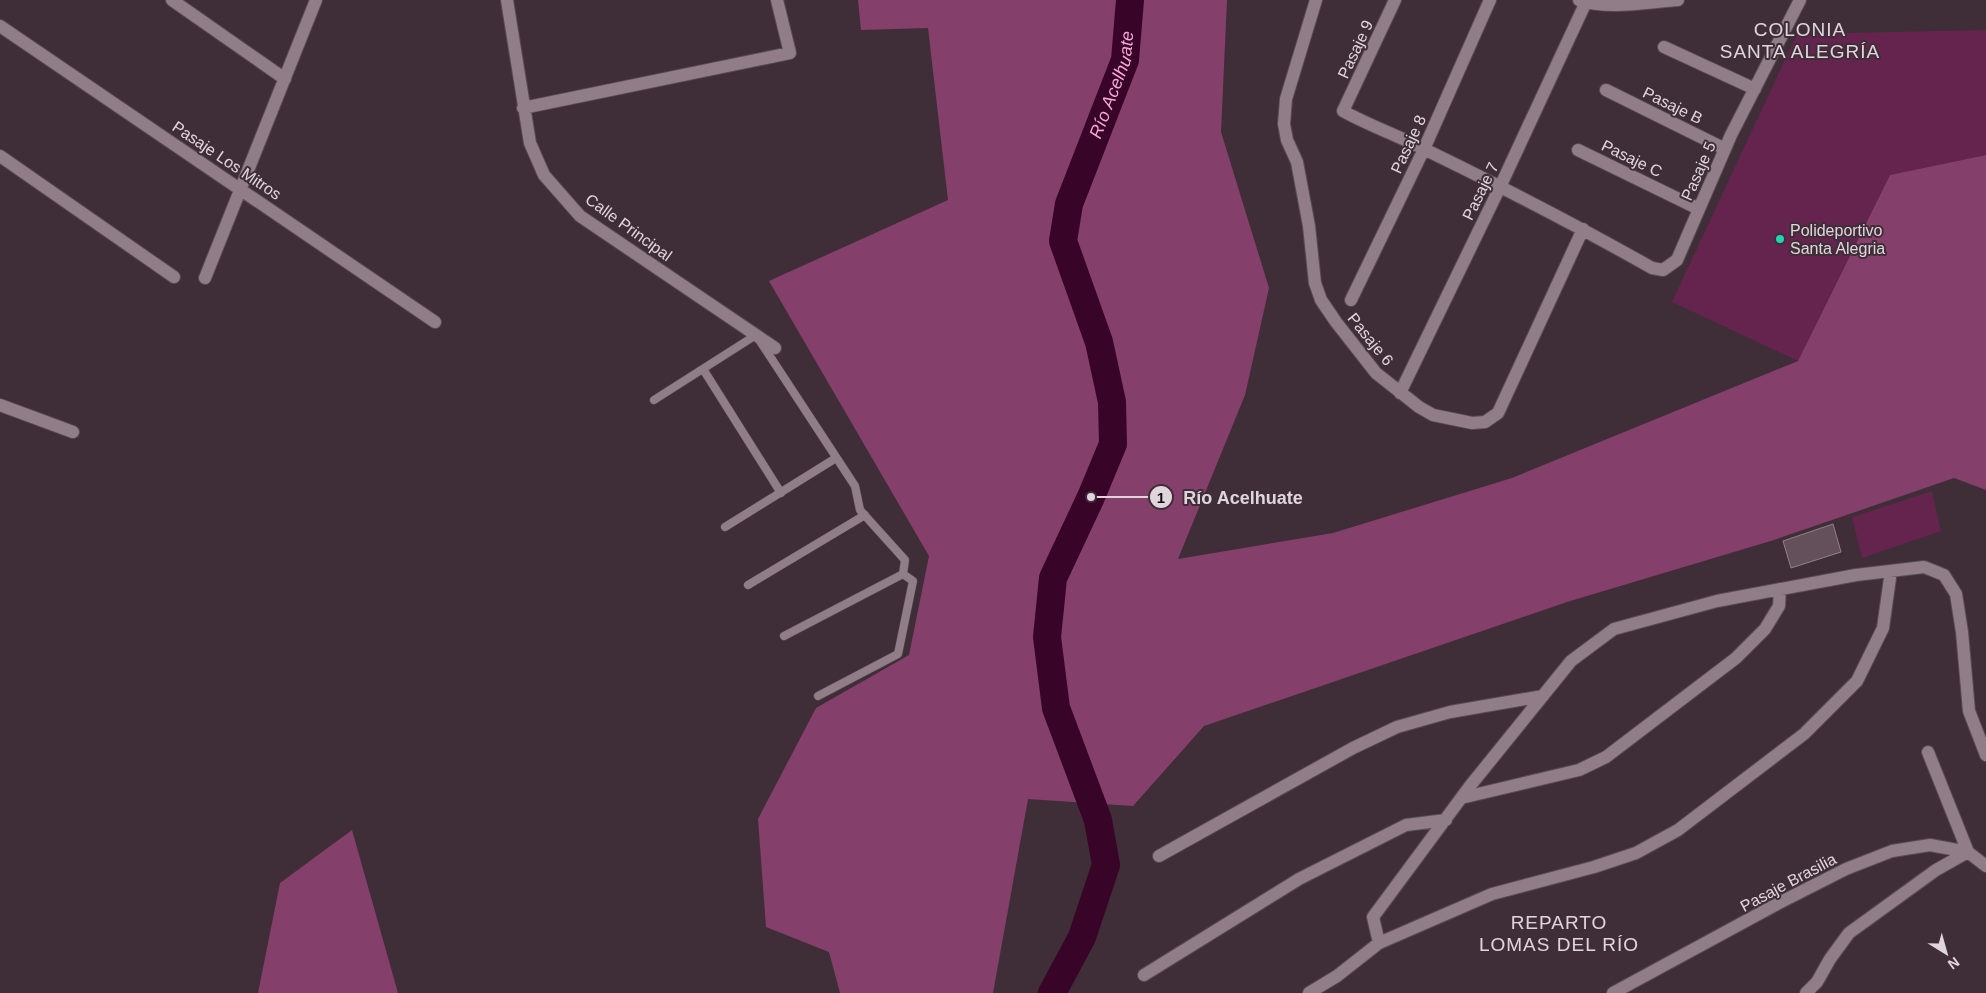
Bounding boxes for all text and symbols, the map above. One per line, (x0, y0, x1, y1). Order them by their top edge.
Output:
street label: Pasaje 9 (1335, 17, 1376, 81)
district label: COLONIA SANTA ALEGRÍA (1720, 19, 1880, 62)
water label: Río Acelhuate (1085, 30, 1137, 141)
street label: Pasaje B (1640, 84, 1705, 127)
street label: Pasaje 8 (1388, 112, 1429, 176)
street label: Pasaje Los Mitros (169, 118, 284, 203)
street label: Pasaje C (1599, 137, 1665, 180)
street label: Pasaje 5 (1678, 139, 1719, 203)
street label: Pasaje 7 (1459, 159, 1502, 223)
street label: Calle Principal (582, 190, 675, 264)
place label: Polideportivo Santa Alegria (1790, 222, 1885, 257)
marker: Polideportivo Santa Alegria (1774, 233, 1786, 245)
street label: Pasaje 6 (1344, 310, 1397, 369)
callout: Río Acelhuate (1148, 481, 1313, 514)
text: Río Acelhuate (1183, 488, 1303, 508)
text: 1 (1157, 489, 1165, 506)
street label: Pasaje Brasilia (1738, 850, 1839, 915)
district label: REPARTO LOMAS DEL RÍO (1479, 912, 1639, 955)
north arrow (1921, 928, 1971, 978)
text: N (1945, 954, 1963, 973)

